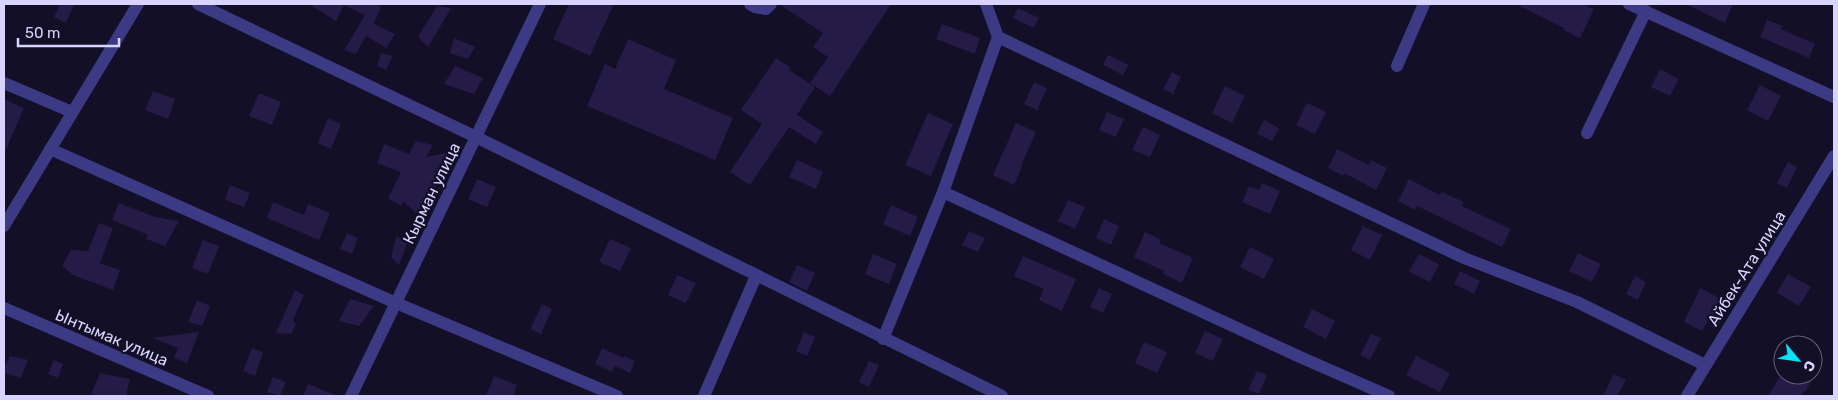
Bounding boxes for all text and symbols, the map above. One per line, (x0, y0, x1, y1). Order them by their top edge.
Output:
scale bar (18, 15, 119, 47)
text: 50 m (25, 24, 60, 42)
street label: Кырман улица (399, 139, 464, 247)
street label: Айбек-Ата улица (1703, 207, 1789, 329)
street label: Ынтымак улица (53, 305, 171, 370)
north arrow (1773, 335, 1823, 385)
text: С (1799, 358, 1819, 375)

